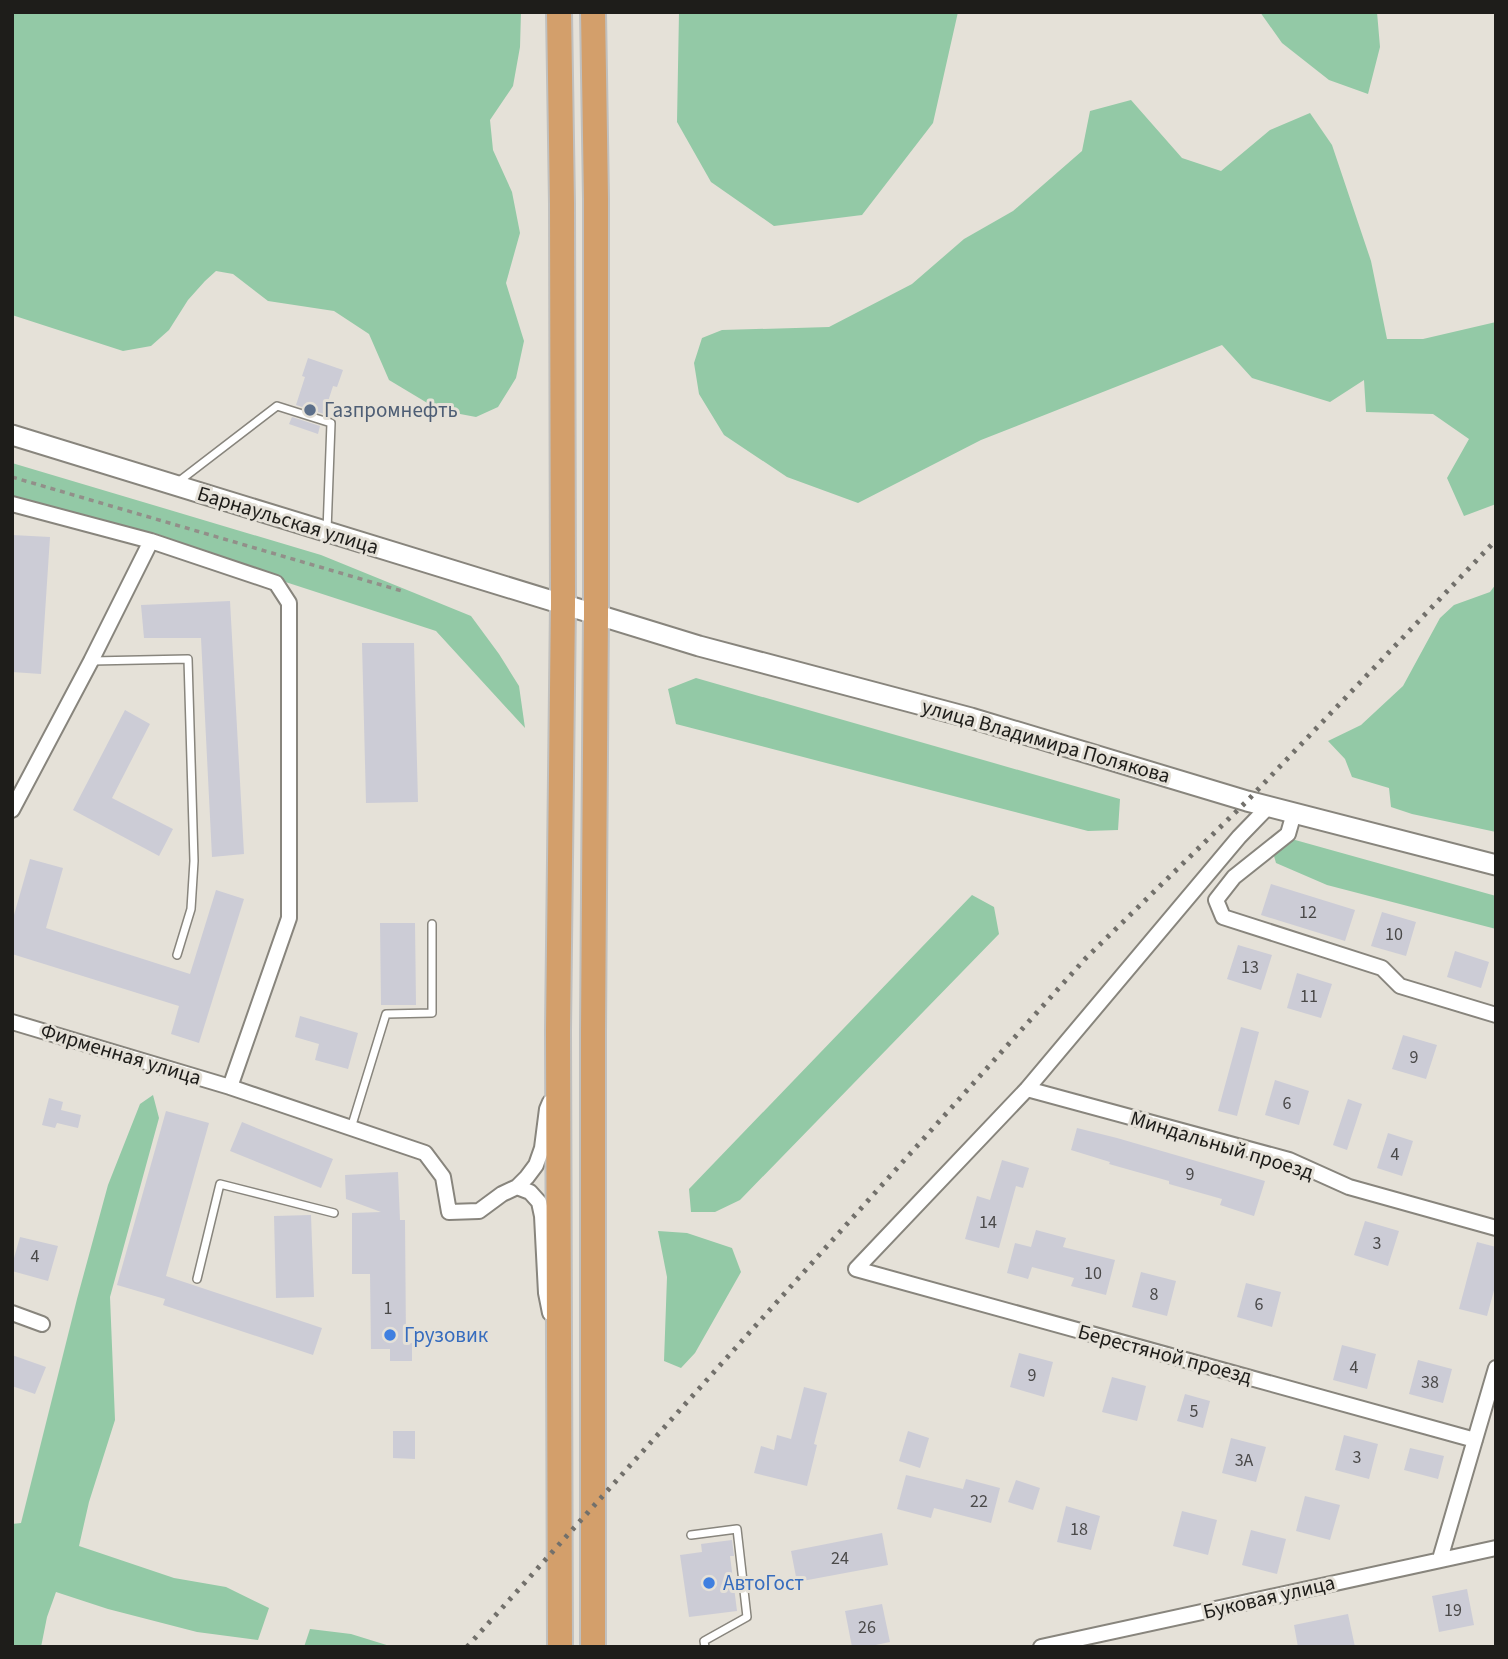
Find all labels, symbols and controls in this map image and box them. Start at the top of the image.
place label: Газпромнефть [324,395,458,425]
marker: Газпромнефть [302,402,318,418]
street label: Барнаульская улица [194,478,382,562]
street label: улица Владимира Полякова [918,691,1174,791]
house number: 12 [1299,900,1317,925]
house number: 10 [1385,922,1403,947]
house number: 13 [1241,955,1259,980]
house number: 11 [1300,984,1318,1009]
street label: Фирменная улица [37,1015,205,1093]
house number: 9 [1410,1045,1419,1070]
house number: 6 [1283,1091,1292,1116]
street label: Миндальный проезд [1127,1103,1317,1187]
house number: 4 [1391,1142,1400,1167]
house number: 9 [1186,1162,1195,1187]
house number: 14 [979,1210,997,1235]
house number: 3 [1373,1231,1382,1256]
house number: 4 [31,1244,40,1269]
house number: 10 [1084,1261,1102,1286]
house number: 8 [1150,1282,1159,1307]
house number: 6 [1255,1292,1264,1317]
house number: 1 [384,1296,392,1321]
street label: Берестяной проезд [1075,1316,1255,1392]
place label: Грузовик [404,1320,489,1350]
marker: Грузовик [382,1327,398,1343]
house number: 4 [1350,1355,1359,1380]
house number: 9 [1028,1363,1037,1388]
house number: 38 [1421,1370,1439,1395]
house number: 5 [1190,1399,1199,1424]
house number: 3 [1353,1445,1362,1470]
house number: 3А [1235,1448,1254,1473]
house number: 22 [970,1489,988,1514]
house number: 18 [1070,1517,1088,1542]
house number: 24 [831,1546,849,1571]
street label: Буковая улица [1200,1567,1338,1627]
place label: АвтоГост [723,1568,804,1598]
marker: АвтоГост [701,1575,717,1591]
house number: 19 [1444,1598,1462,1623]
house number: 26 [858,1615,876,1640]

